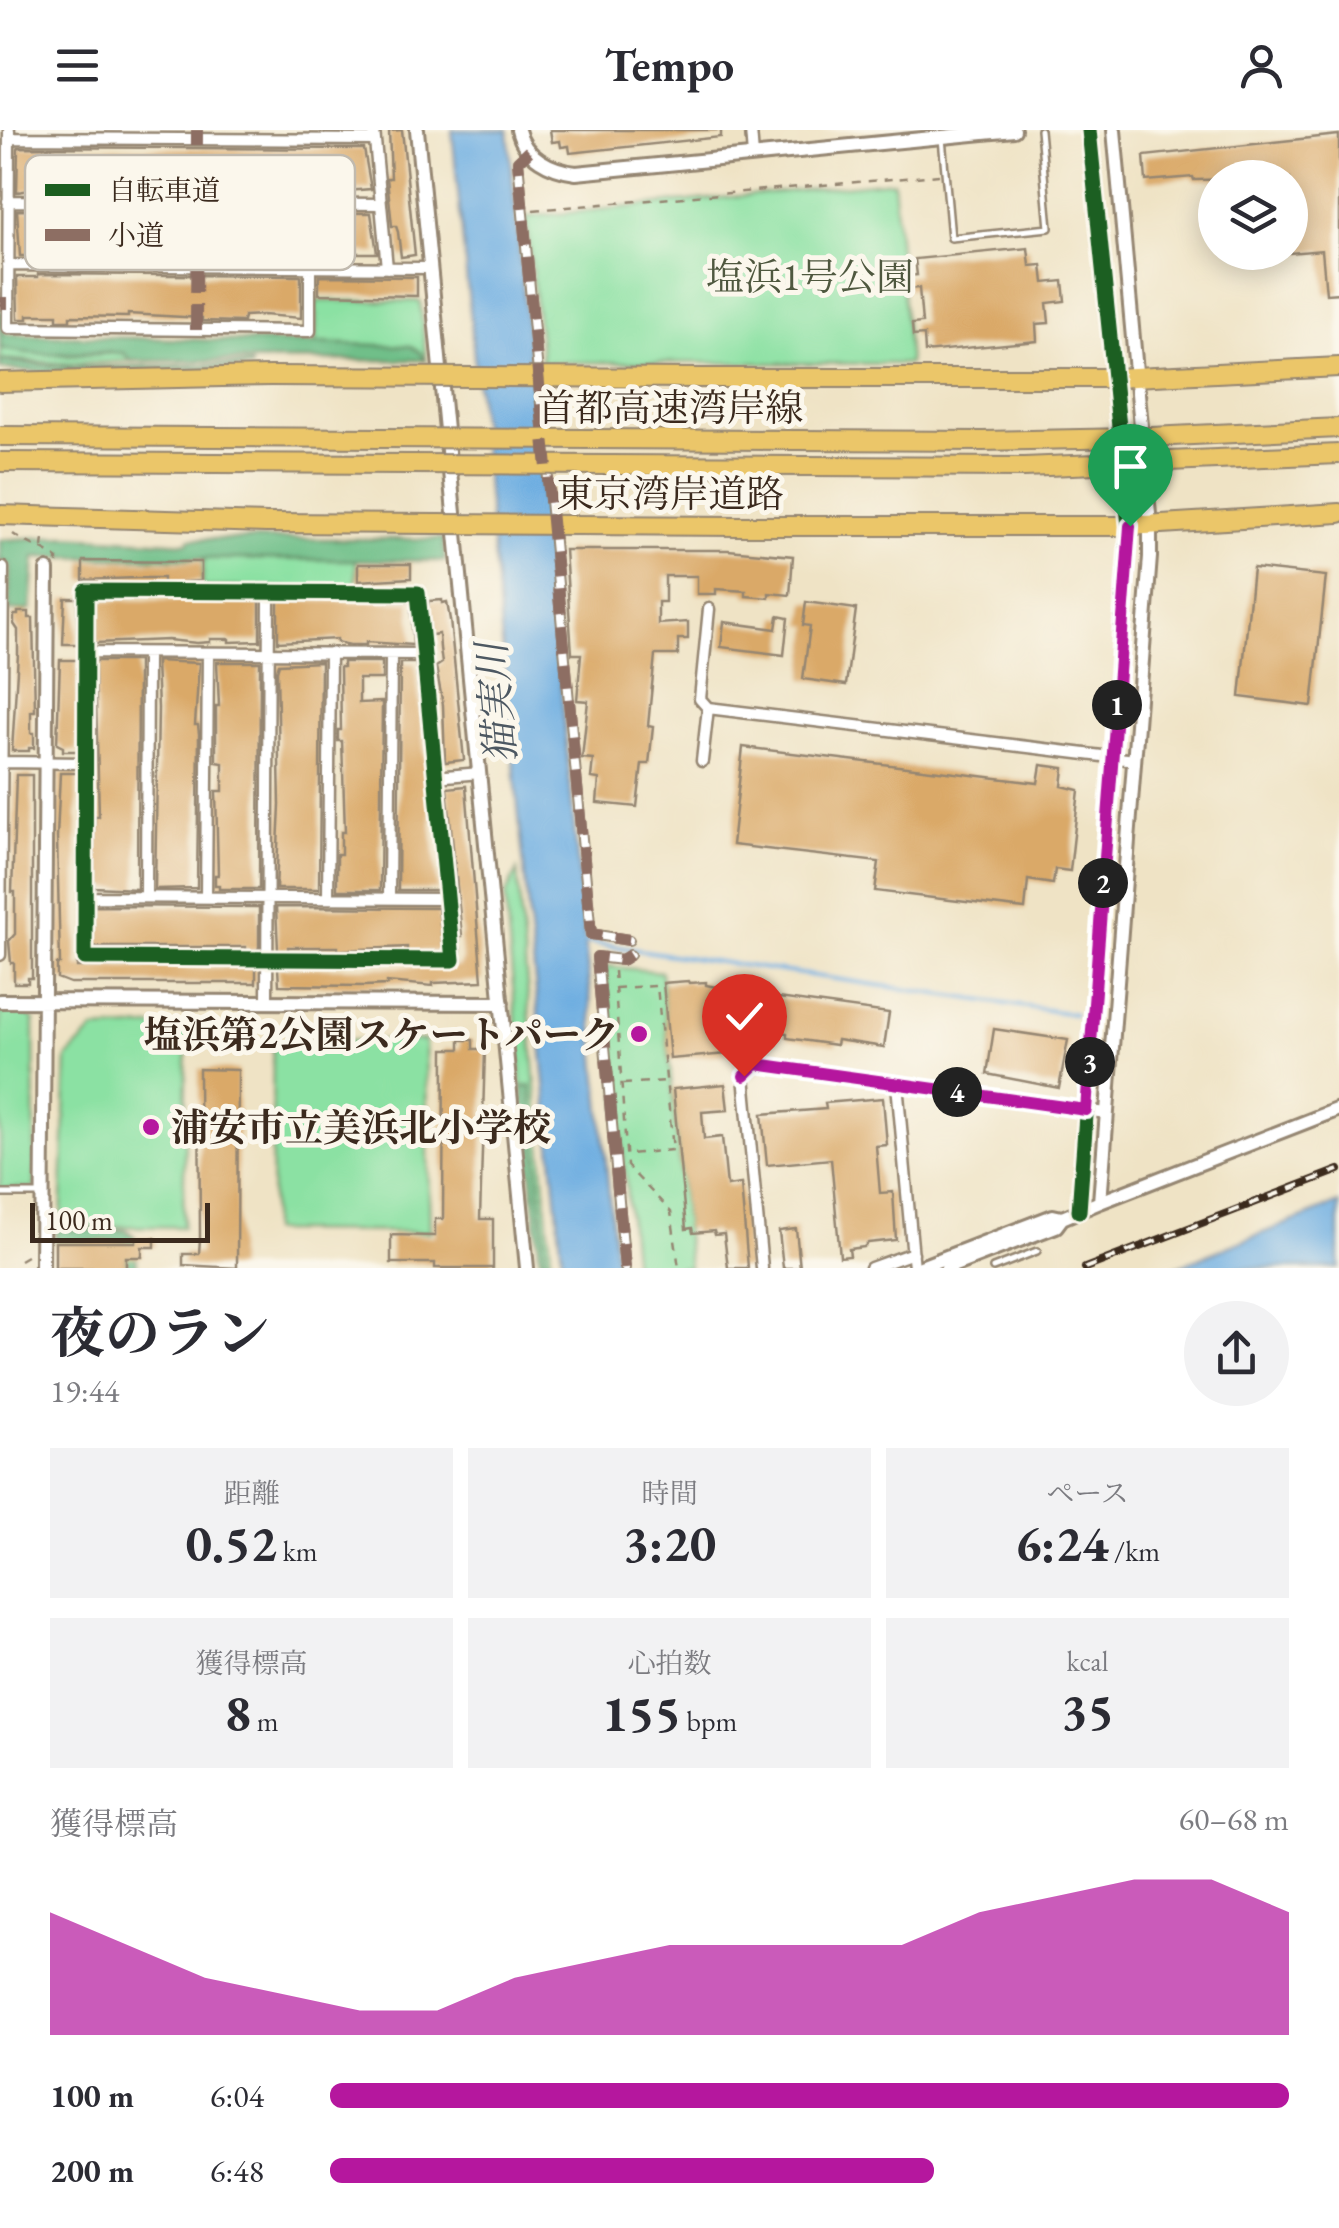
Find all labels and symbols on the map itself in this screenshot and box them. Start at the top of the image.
legend [25,155,355,270]
text: 自転車道 [108,172,220,208]
text: 小道 [108,217,164,253]
park label: 塩浜1号公園 [706,252,914,301]
street label: 首都高速湾岸線 [537,383,803,432]
pin [1088,424,1173,527]
street label: 東京湾岸道路 [556,469,784,518]
water label: 猫実川 [465,637,527,765]
pin: 1 [1092,680,1142,730]
pin: 2 [1078,858,1128,908]
pin [702,974,787,1077]
place label: 塩浜第2公園スケートパーク [144,1010,619,1059]
marker: 塩浜第2公園スケートパーク [628,1023,650,1045]
pin: 3 [1065,1037,1115,1087]
pin: 4 [932,1067,982,1117]
place label: 浦安市立美浜北小学校 [171,1103,551,1152]
marker: 浦安市立美浜北小学校 [140,1116,162,1138]
scale bar [30,1198,210,1242]

